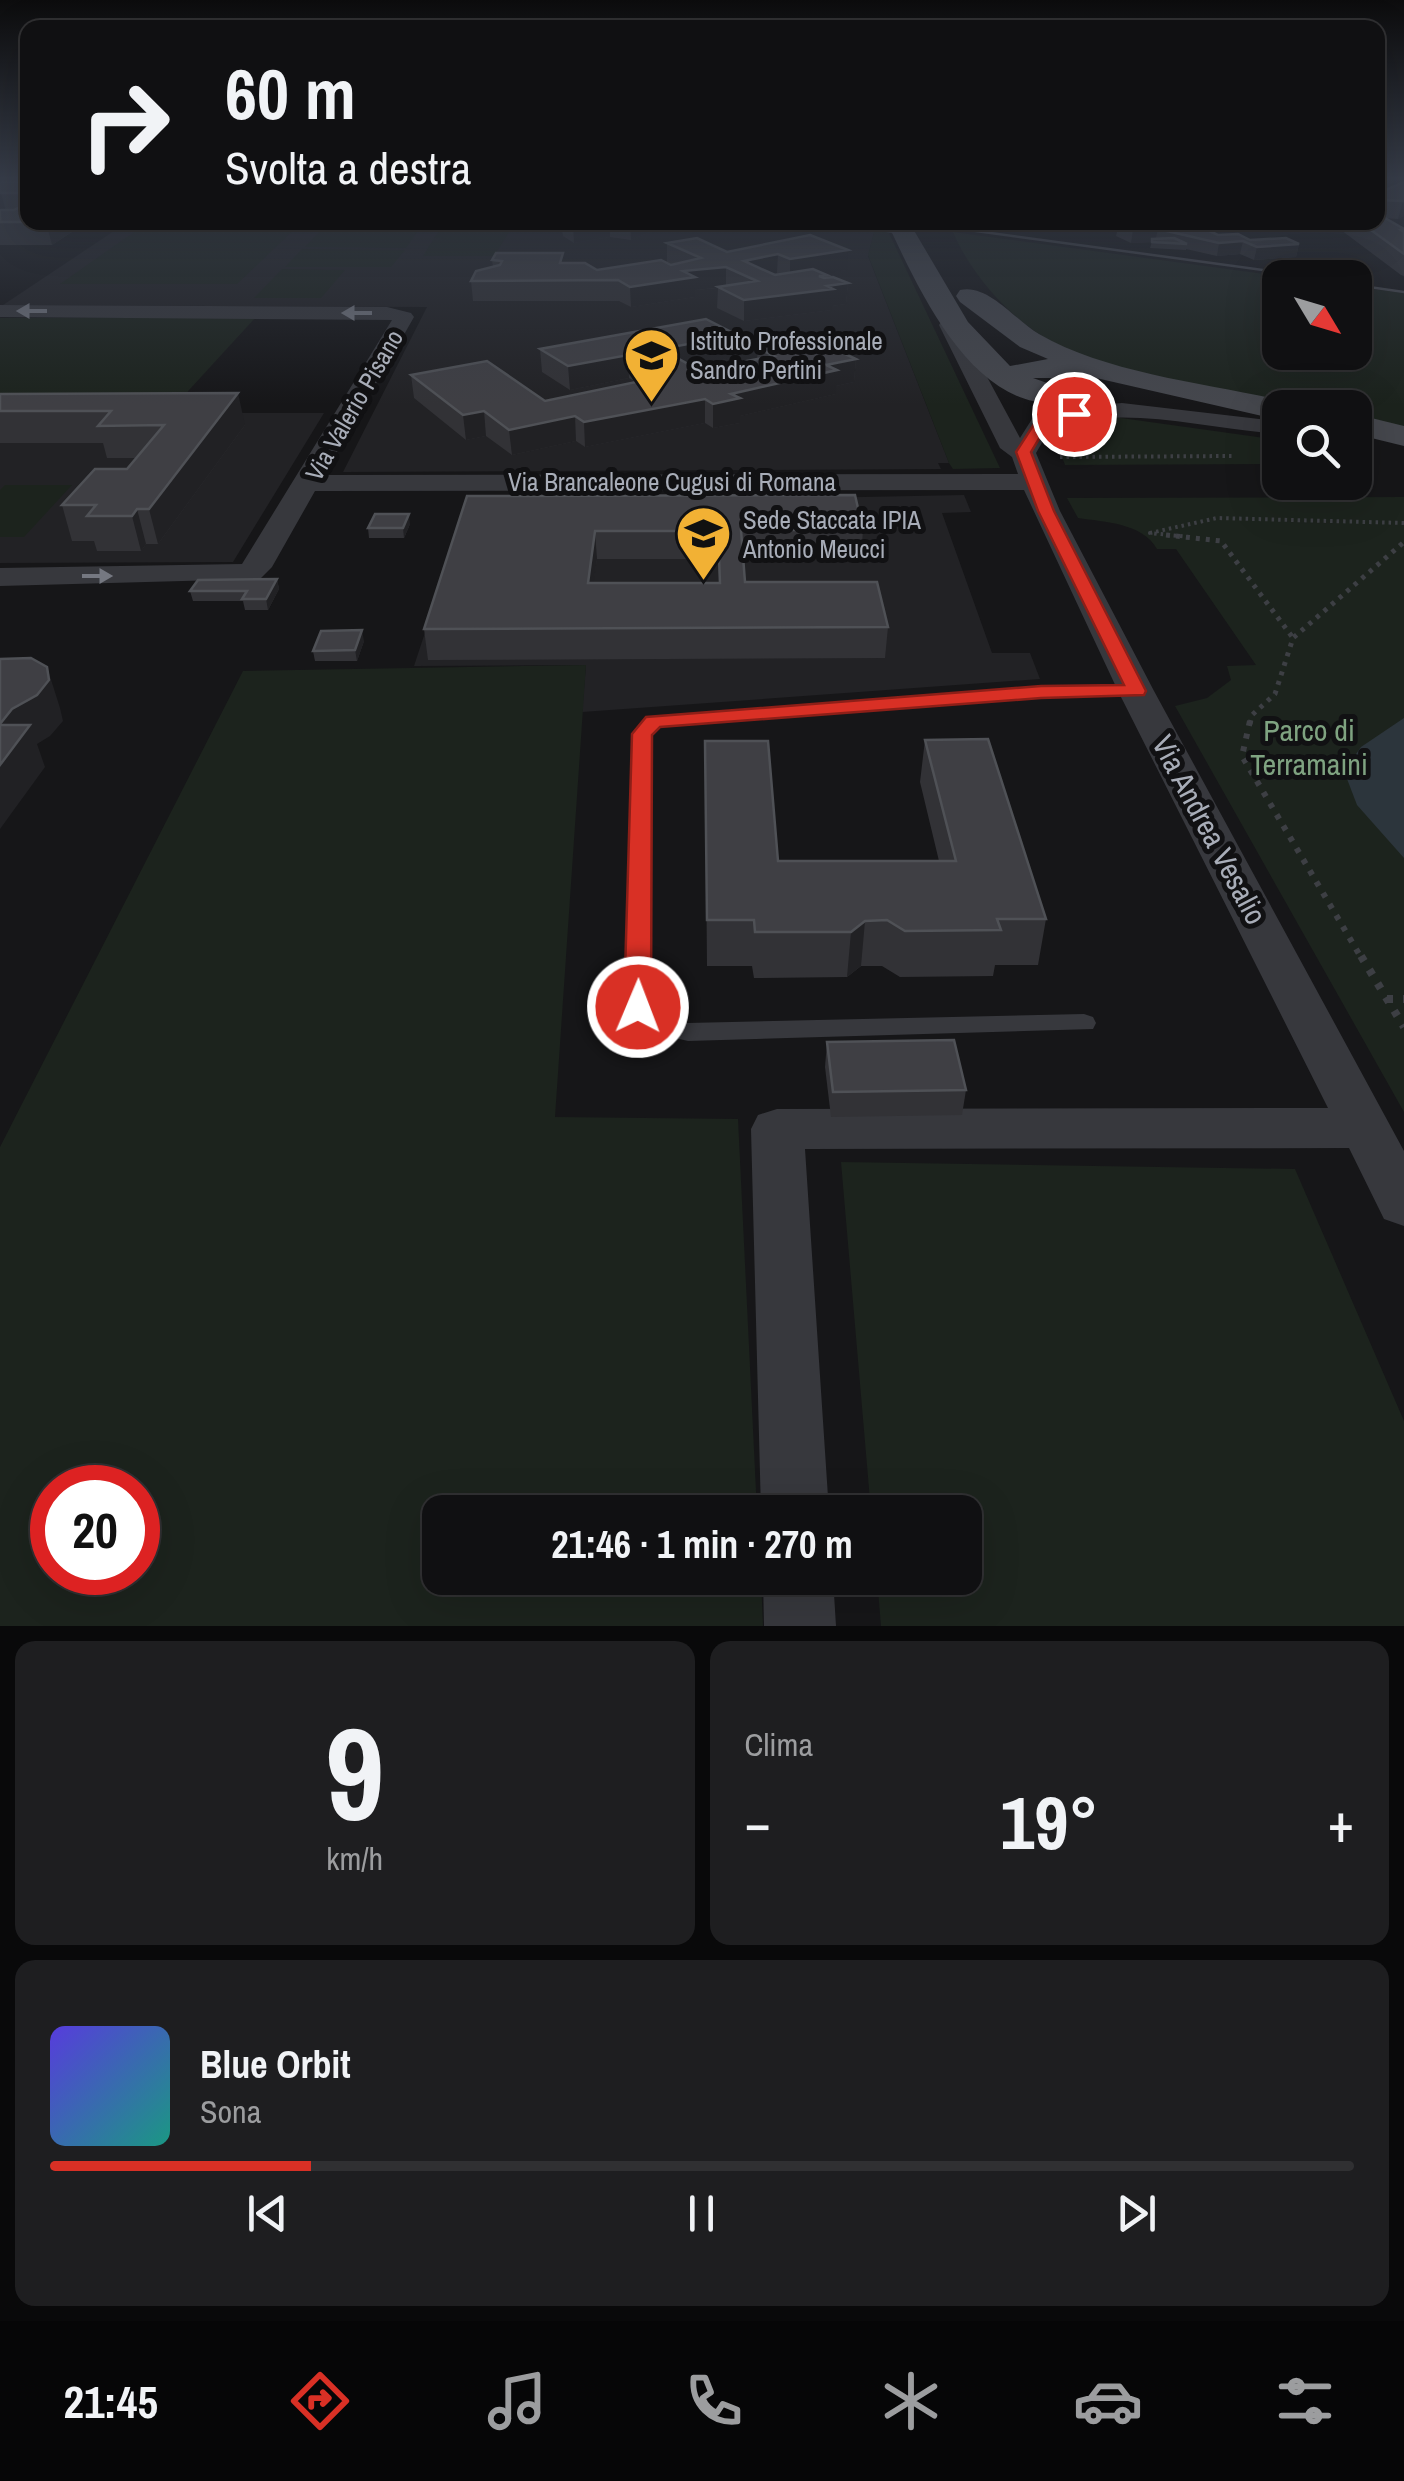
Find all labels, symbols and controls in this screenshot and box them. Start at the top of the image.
text: 60 m [225,47,356,141]
icon: right [60,60,190,190]
text: Svolta a destra [225,137,471,198]
north arrow [1262,260,1372,370]
map controls [1262,260,1372,500]
one-way arrow [16,303,48,319]
one-way arrow [341,304,373,320]
street label: Via Valerio Pisano [297,323,411,487]
place label: Istituto Professionale Sandro Pertini [690,324,883,387]
school or university icon: Istituto Professionale Sandro Pertini [621,325,681,404]
pin [1032,372,1117,457]
icon: arrive [1047,387,1102,442]
button: search [1262,390,1372,500]
street label: Via Brancaleone Cugusi di Romana [508,465,837,499]
place label: Sede Staccata IPIA Antonio Meucci [742,503,921,566]
school or university icon: Sede Staccata IPIA Antonio Meucci [674,504,734,583]
one-way arrow [82,568,114,584]
park label: Parco di Terramaini [1250,710,1368,784]
street label: Via Andrea Vesalio [1143,728,1277,931]
position arrow [586,955,690,1059]
speed limit sign: 20 [30,1465,160,1595]
text: 21:46 · 1 min · 270 m [551,1519,853,1570]
text: 9 [325,1684,384,1860]
text: Clima [745,1723,813,1766]
text: 19° [1000,1771,1098,1872]
text: − [745,1785,771,1859]
text: + [1328,1785,1354,1859]
text: km/h [326,1837,383,1880]
text: Blue Orbit [200,2039,351,2090]
text: Sona [200,2090,261,2133]
icon: previous [240,2186,295,2241]
icon: pause [674,2186,729,2241]
icon: next [1109,2186,1164,2241]
icon: directions [285,2366,355,2436]
icon: music [482,2366,552,2436]
icon: phone [679,2366,749,2436]
icon: climate [876,2366,946,2436]
icon: car [1073,2366,1143,2436]
icon: filters [1270,2366,1340,2436]
text: 21:45 [64,2371,158,2432]

